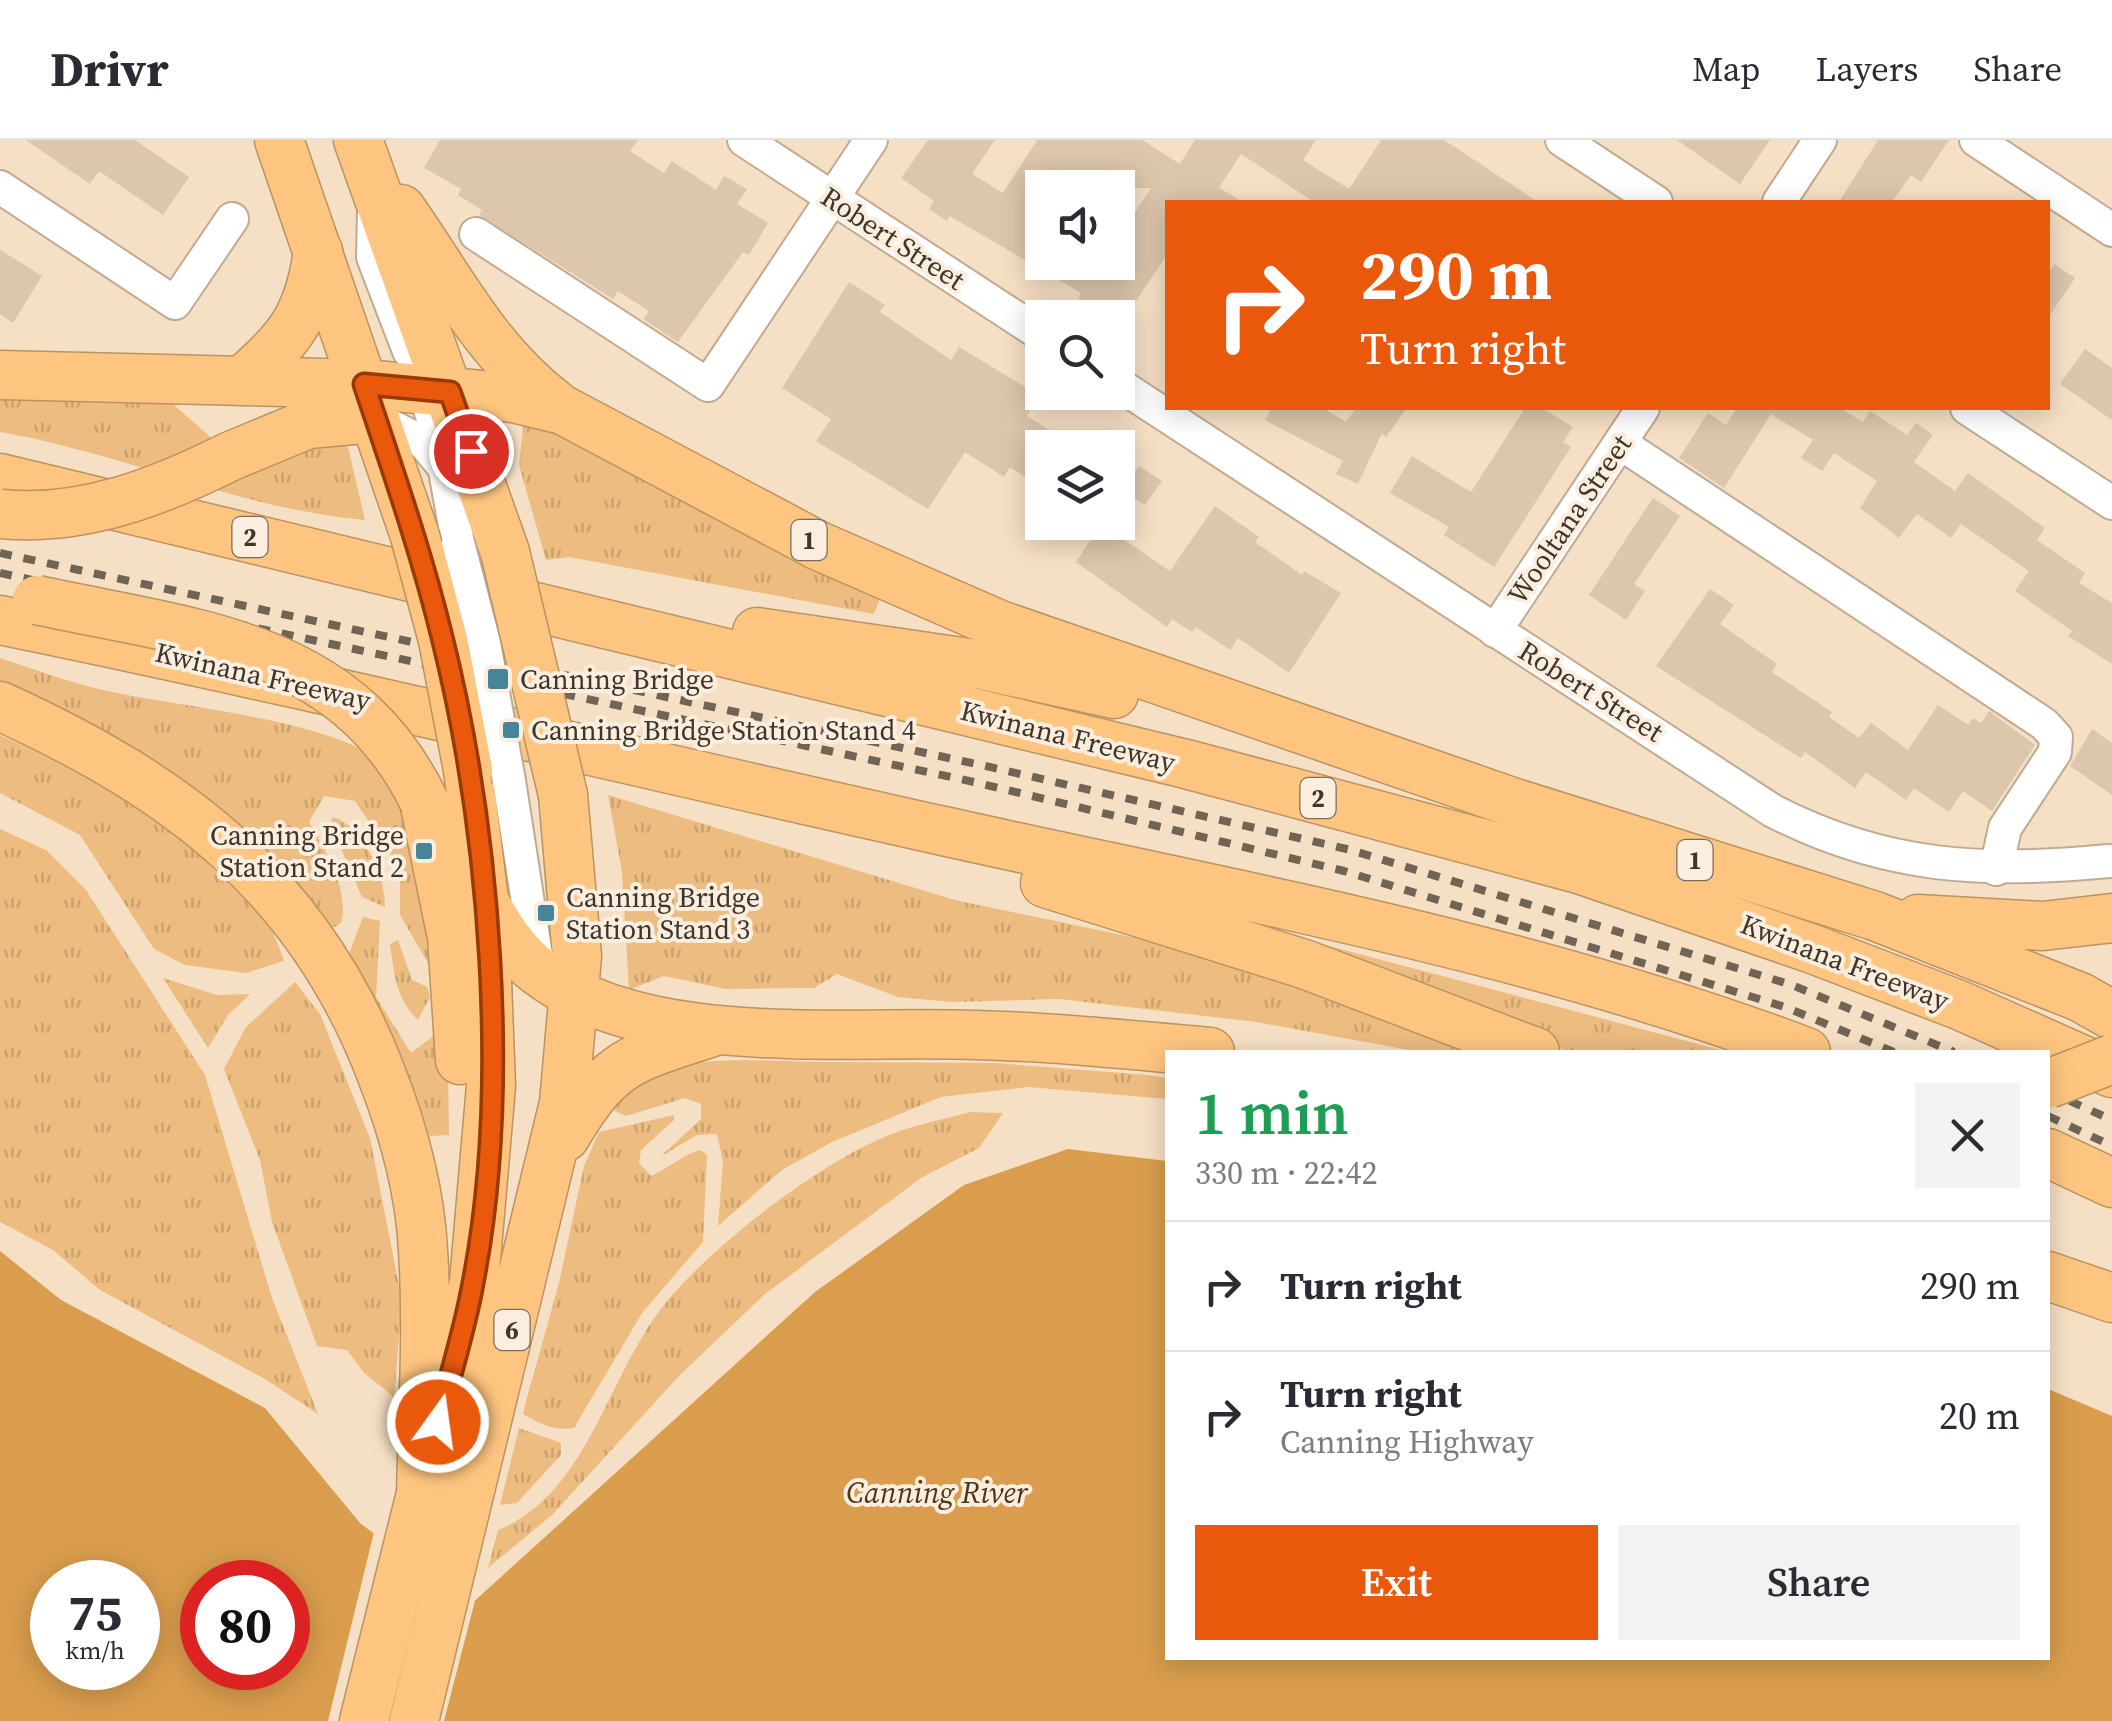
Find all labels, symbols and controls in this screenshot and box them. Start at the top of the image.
text: Drivr [50,36,169,102]
text: Map [1692,45,1760,93]
text: Layers [1815,45,1918,93]
text: Share [1973,45,2062,93]
map controls [1025,170,1135,540]
button: sound [1025,170,1135,280]
street label: Robert Street [814,177,973,299]
text: 290 m [1360,226,1552,322]
icon: right [1195,240,1325,370]
button: search [1025,300,1135,410]
text: Turn right [1360,317,1566,379]
pin [429,409,514,494]
icon: arrive [444,424,499,479]
street label: Wooltana Street [1498,426,1640,611]
button: layers [1025,430,1135,540]
road number: 2 [232,517,268,557]
road number: 1 [792,520,826,560]
street label: Robert Street [1511,631,1671,751]
street label: Kwinana Freeway [151,633,375,719]
place label: Canning Bridge [520,660,714,698]
marker: Canning Bridge [485,666,511,692]
street label: Kwinana Freeway [957,691,1180,781]
place label: Canning Bridge Station Stand 4 [531,711,916,749]
marker: Canning Bridge Station Stand 4 [500,719,522,741]
road number: 2 [1300,778,1336,818]
place label: Canning Bridge Station Stand 2 [210,816,404,886]
marker: Canning Bridge Station Stand 2 [413,840,435,862]
road number: 1 [1678,840,1712,880]
place label: Canning Bridge Station Stand 3 [566,878,760,948]
marker: Canning Bridge Station Stand 3 [535,902,557,924]
street label: Kwinana Freeway [1735,905,1955,1019]
text: 1 min [1195,1072,1349,1154]
button: close [1915,1083,2020,1188]
text: 330 m · 22:42 [1195,1151,1377,1195]
icon: right [1195,1259,1250,1314]
text: Turn right [1280,1260,1462,1312]
text: 290 m [1920,1260,2020,1312]
road number: 6 [494,1310,530,1350]
text: Turn right [1280,1368,1462,1420]
position arrow [386,1370,490,1474]
icon: right [1195,1389,1250,1444]
text: 20 m [1939,1390,2020,1442]
text: Canning Highway [1280,1420,1534,1464]
water label: Canning River [846,1472,1029,1513]
button: Exit [1195,1525,1598,1640]
button: Share [1618,1525,2020,1640]
speed limit sign: 80 [180,1560,310,1690]
text: 75 [68,1578,122,1647]
text: km/h [65,1633,125,1667]

